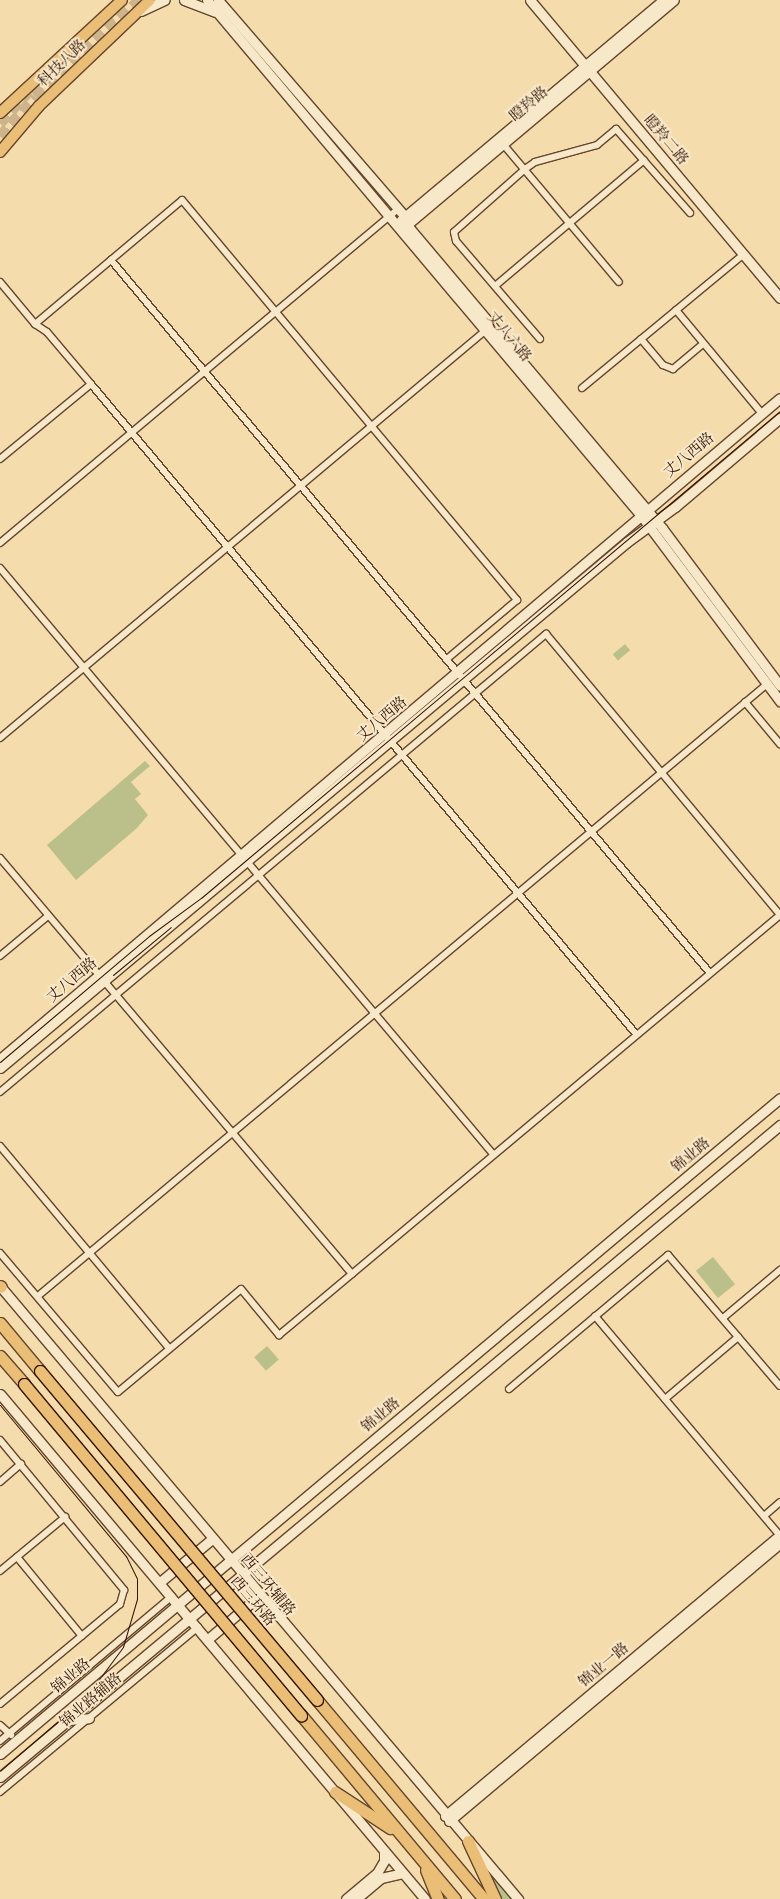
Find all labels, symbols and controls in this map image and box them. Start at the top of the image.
street label: 科技八路 [34,36,90,90]
street label: 瞪羚路 [506,83,552,125]
street label: 瞪羚二路 [640,111,692,169]
street label: 丈八六路 [483,308,535,366]
street label: 丈八西路 [660,429,718,481]
street label: 丈八西路 [353,693,411,745]
street label: 丈八西路 [43,954,101,1006]
street label: 锦业路 [668,1134,714,1176]
street label: 锦业路 [358,1394,404,1436]
street label: 西三环辅路 [237,1550,299,1620]
street label: 西三环路 [227,1572,279,1630]
street label: 锦业一路 [575,1639,633,1691]
street label: 锦业路 [48,1655,94,1697]
street label: 锦业路辅路 [56,1669,126,1731]

